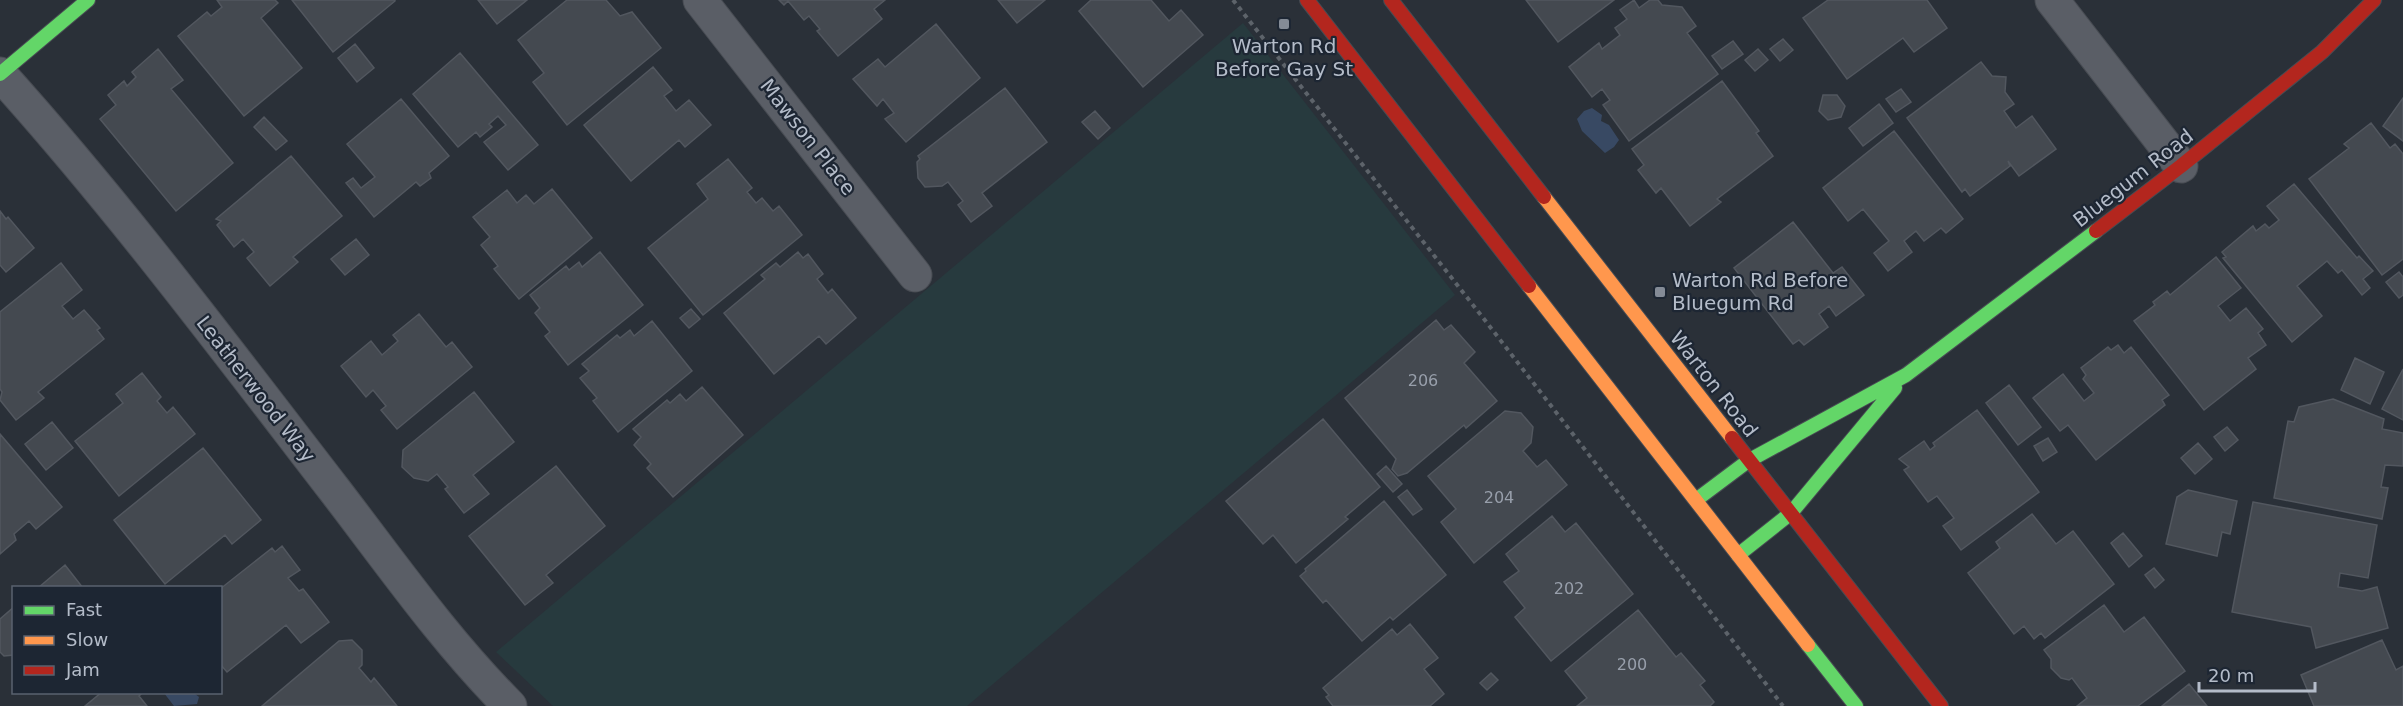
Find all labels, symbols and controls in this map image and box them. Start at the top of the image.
marker: Warton Rd Before Gay St [1277,17,1291,31]
place label: Warton Rd Before Gay St [1215,34,1353,81]
street label: Mawson Place [755,74,861,200]
street label: Bluegum Road [2068,124,2198,232]
place label: Warton Rd Before Bluegum Rd [1672,268,1848,315]
marker: Warton Rd Before Bluegum Rd [1653,285,1667,299]
street label: Leatherwood Way [191,311,321,467]
street label: Warton Road [1665,326,1763,442]
house number: 206 [1408,371,1438,390]
house number: 204 [1484,488,1514,507]
house number: 202 [1554,579,1584,598]
legend [12,586,222,694]
text: Fast [66,599,102,620]
text: Slow [66,629,108,650]
house number: 200 [1617,655,1647,674]
scale bar [2199,655,2314,693]
text: Jam [65,659,100,680]
text: 20 m [2208,665,2254,686]

